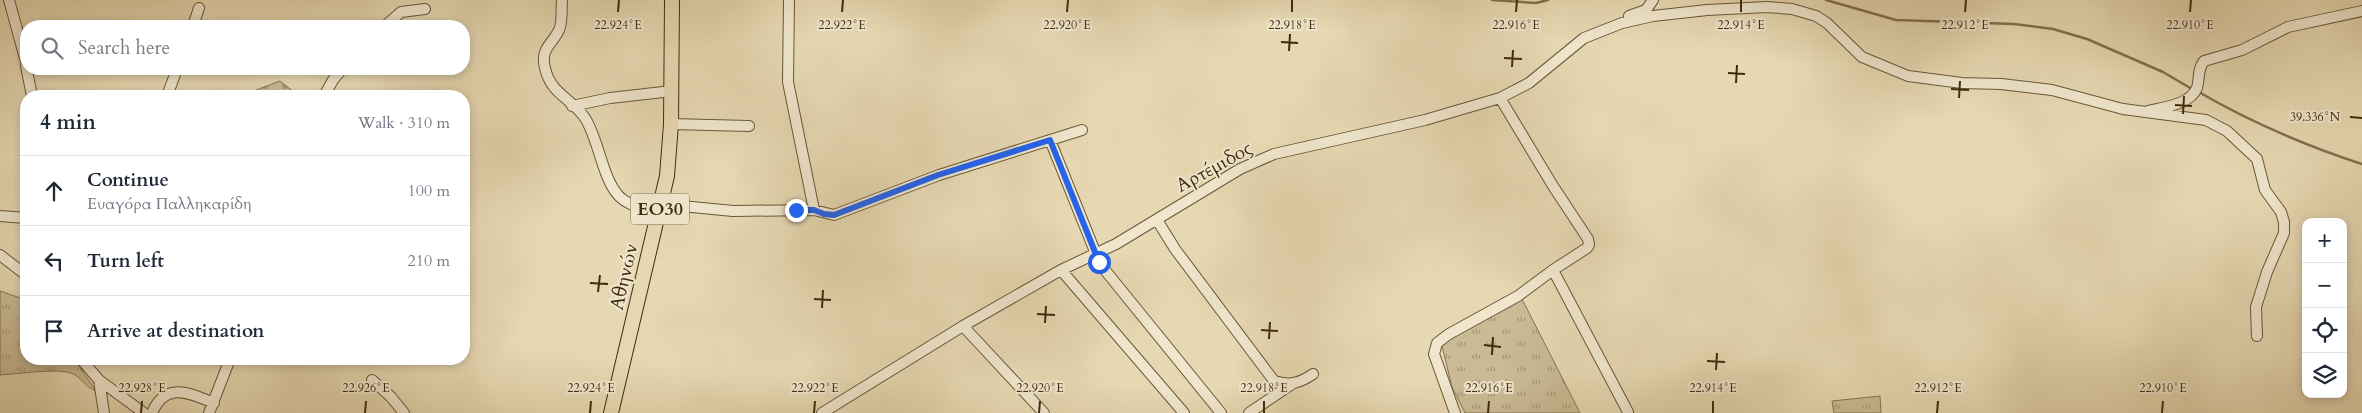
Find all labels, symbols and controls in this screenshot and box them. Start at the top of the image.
text: 22.924°E [594,17,642,33]
text: 22.922°E [818,17,866,33]
text: 22.920°E [1043,17,1091,33]
text: 22.918°E [1268,17,1316,33]
text: 22.916°E [1492,17,1540,33]
text: 22.914°E [1717,17,1765,33]
text: 22.912°E [1941,17,1989,33]
text: 22.910°E [2166,17,2214,33]
search box [20,20,470,75]
icon: search [38,34,66,62]
text: Search here [78,35,170,61]
text: 4 min [40,108,96,137]
text: 39.336°N [2290,109,2341,125]
text: Walk · 310 m [358,112,450,134]
street label: Αρτέμιδος [1171,135,1257,199]
text: Continue [87,167,169,193]
icon: ahead [40,177,68,205]
text: 100 m [408,180,450,202]
text: Ευαγόρα Παλληκαρίδη [87,193,251,215]
road number: ΕΟ30 [631,193,689,224]
route end [785,199,808,222]
map controls [2302,218,2347,398]
button: + [2302,218,2347,263]
street label: Αθηνών [604,241,644,313]
icon: left [40,247,68,275]
text: Turn left [87,248,164,274]
text: 210 m [408,250,450,272]
route start [1088,251,1111,274]
button: − [2302,263,2347,308]
button: locate [2302,308,2347,353]
icon: arrive [40,317,68,345]
text: Arrive at destination [87,318,264,344]
button: layers [2302,353,2347,398]
text: 22.928°E [118,380,166,396]
text: 22.926°E [342,380,390,396]
text: 22.924°E [567,380,615,396]
text: 22.922°E [791,380,839,396]
text: 22.920°E [1016,380,1064,396]
text: 22.918°E [1240,380,1288,396]
text: 22.916°E [1465,380,1513,396]
text: 22.914°E [1689,380,1737,396]
text: 22.912°E [1914,380,1962,396]
text: 22.910°E [2139,380,2187,396]

